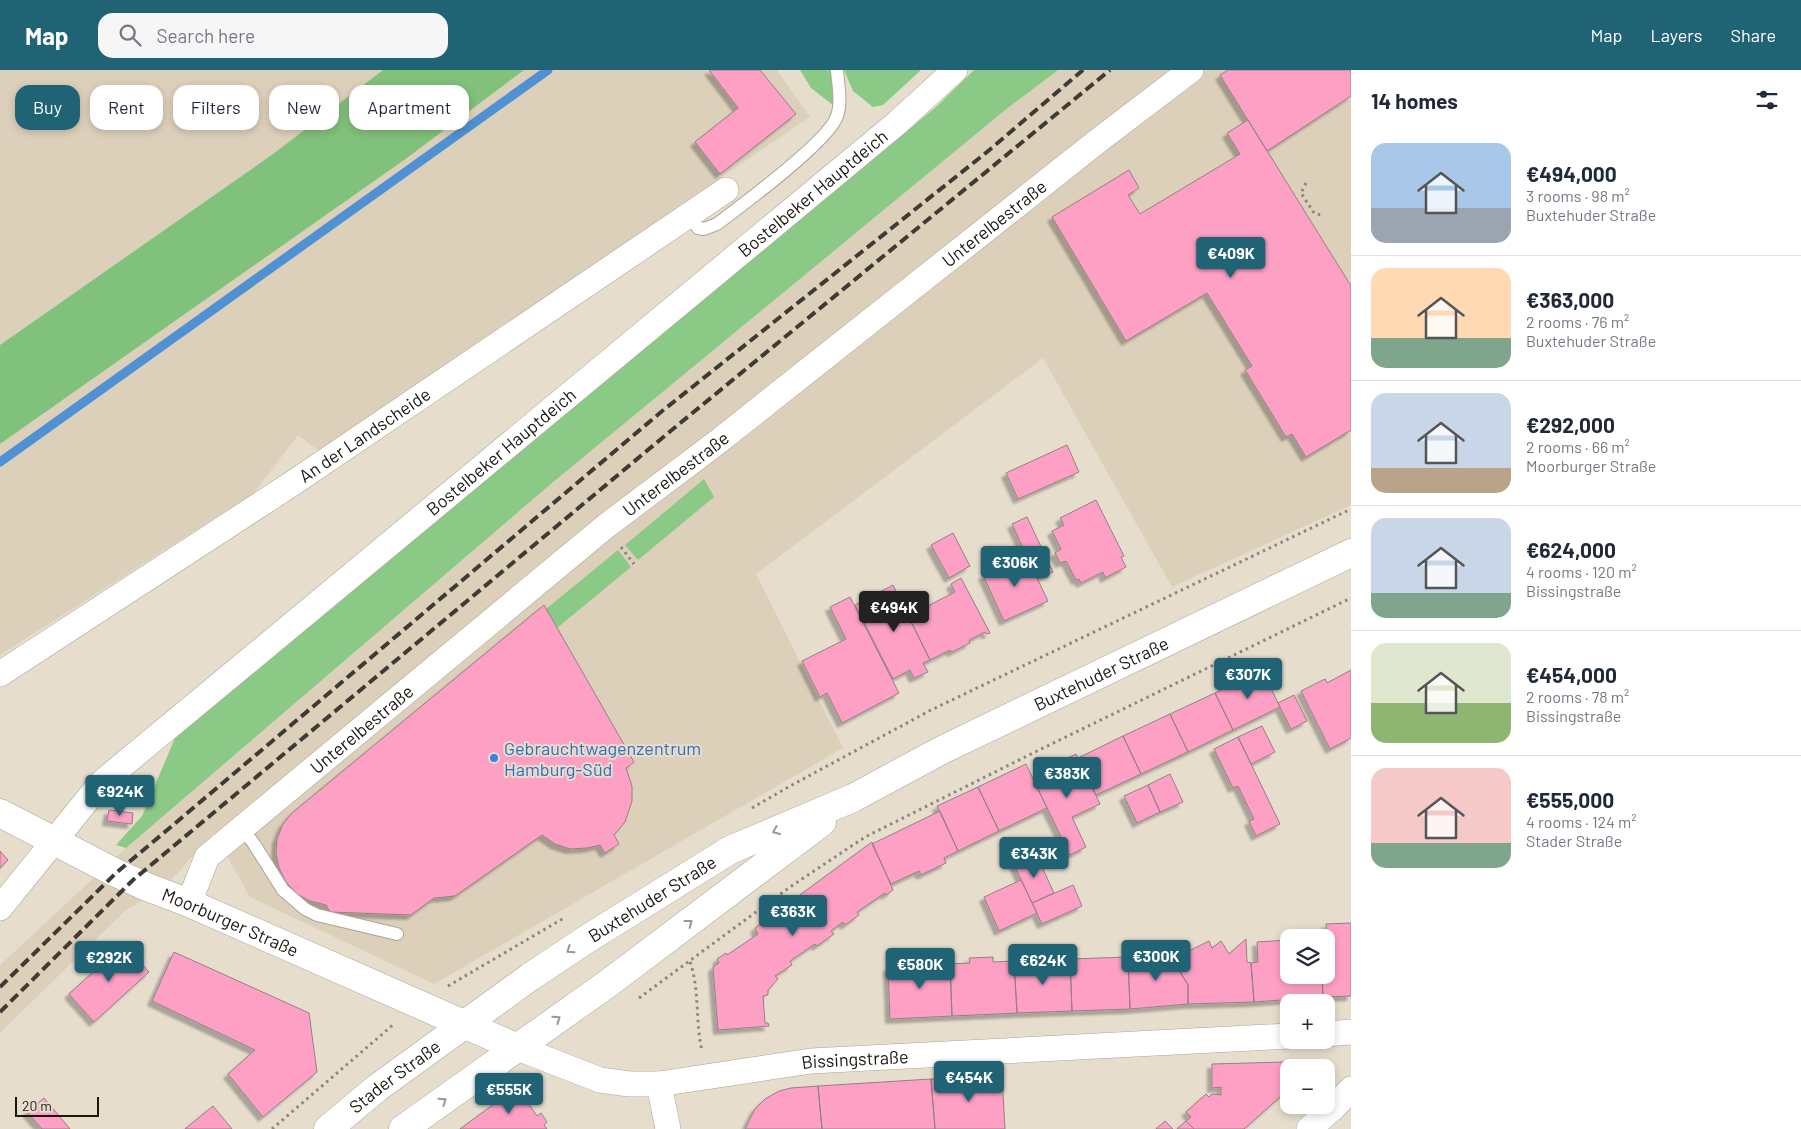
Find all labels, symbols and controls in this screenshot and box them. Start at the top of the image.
search box [98,13,448,58]
text: Map [25,21,68,50]
icon: search [116,21,144,49]
text: Search here [156,24,255,47]
text: Map [1590,24,1622,46]
text: Layers [1650,24,1703,46]
text: Share [1731,24,1776,46]
chip: Buy [15,85,80,130]
chip: Rent [90,85,163,130]
chip: Filters [173,85,259,130]
chip: New [269,85,339,130]
chip: Apartment [349,85,469,130]
icon: filters [1753,86,1781,114]
text: 14 homes [1371,88,1458,113]
street label: Bostelbeker Hauptdeich [733,125,892,261]
text: €494,000 [1526,161,1617,186]
icon: home [1411,163,1471,223]
street label: Unterelbestraße [937,175,1051,271]
text: 3 rooms · 98 m² [1526,186,1630,205]
text: Buxtehuder Straße [1526,205,1656,224]
pin: €409K [1196,236,1266,279]
text: €409K [1207,243,1255,262]
text: €363,000 [1526,287,1614,312]
icon: home [1411,288,1471,348]
text: 2 rooms · 76 m² [1526,312,1629,331]
text: Buxtehuder Straße [1526,331,1656,350]
street label: An der Landscheide [295,382,434,487]
street label: Bostelbeker Hauptdeich [422,383,580,520]
text: €292,000 [1526,412,1615,437]
icon: home [1411,413,1471,473]
street label: Unterelbestraße [618,426,733,521]
text: 2 rooms · 66 m² [1526,437,1630,456]
text: Moorburger Straße [1526,456,1656,475]
text: €624,000 [1526,537,1616,562]
icon: home [1411,538,1471,598]
pin: €306K [980,546,1050,588]
text: €306K [992,552,1038,571]
text: 4 rooms · 120 m² [1526,562,1637,581]
text: Bissingstraße [1526,581,1621,600]
pin: €494K [859,590,929,633]
text: €494K [870,597,918,616]
street label: Buxtehuder Straße [1030,632,1172,715]
pin: €307K [1213,658,1283,700]
text: €454,000 [1526,662,1617,687]
icon: home [1411,663,1471,723]
text: €307K [1225,664,1271,683]
street label: Unterelbestraße [305,680,417,778]
text: 2 rooms · 78 m² [1526,687,1629,706]
text: Bissingstraße [1526,706,1621,725]
place label: Gebrauchtwagenzentrum Hamburg-Süd [504,737,701,780]
marker: Gebrauchtwagenzentrum Hamburg-Süd [488,752,500,764]
pin: €383K [1032,756,1102,799]
text: €383K [1044,763,1090,782]
pin: €924K [85,774,155,817]
text: €924K [96,781,144,800]
text: €555,000 [1526,787,1614,812]
icon: home [1411,788,1471,848]
text: 4 rooms · 124 m² [1526,812,1637,831]
one-way arrow [772,824,781,835]
text: Stader Straße [1526,831,1622,850]
pin: €343K [999,836,1069,879]
text: €343K [1010,843,1058,862]
street label: Buxtehuder Straße [584,850,720,947]
street label: Moorburger Straße [159,883,302,961]
pin: €363K [758,894,828,937]
text: €363K [770,901,816,920]
one-way arrow [683,920,692,929]
map controls [1280,929,1335,1114]
button: layers [1280,929,1335,984]
pin: €292K [74,940,144,983]
pin: €300K [1121,940,1191,982]
one-way arrow [566,944,576,953]
pin: €624K [1008,944,1078,986]
text: €300K [1132,946,1180,965]
text: €292K [86,947,132,966]
pin: €580K [885,948,955,990]
text: €624K [1019,950,1067,969]
text: €580K [897,954,943,973]
button: + [1280,994,1335,1049]
one-way arrow [552,1016,561,1025]
street label: Stader Straße [345,1035,444,1118]
street label: Bissingstraße [800,1045,909,1073]
button: − [1280,1059,1335,1114]
pin: €454K [934,1060,1004,1103]
text: €454K [945,1067,993,1086]
pin: €555K [474,1072,544,1115]
text: €555K [486,1079,532,1098]
scale bar [15,1094,99,1117]
text: 20 m [22,1097,52,1114]
one-way arrow [437,1098,446,1106]

